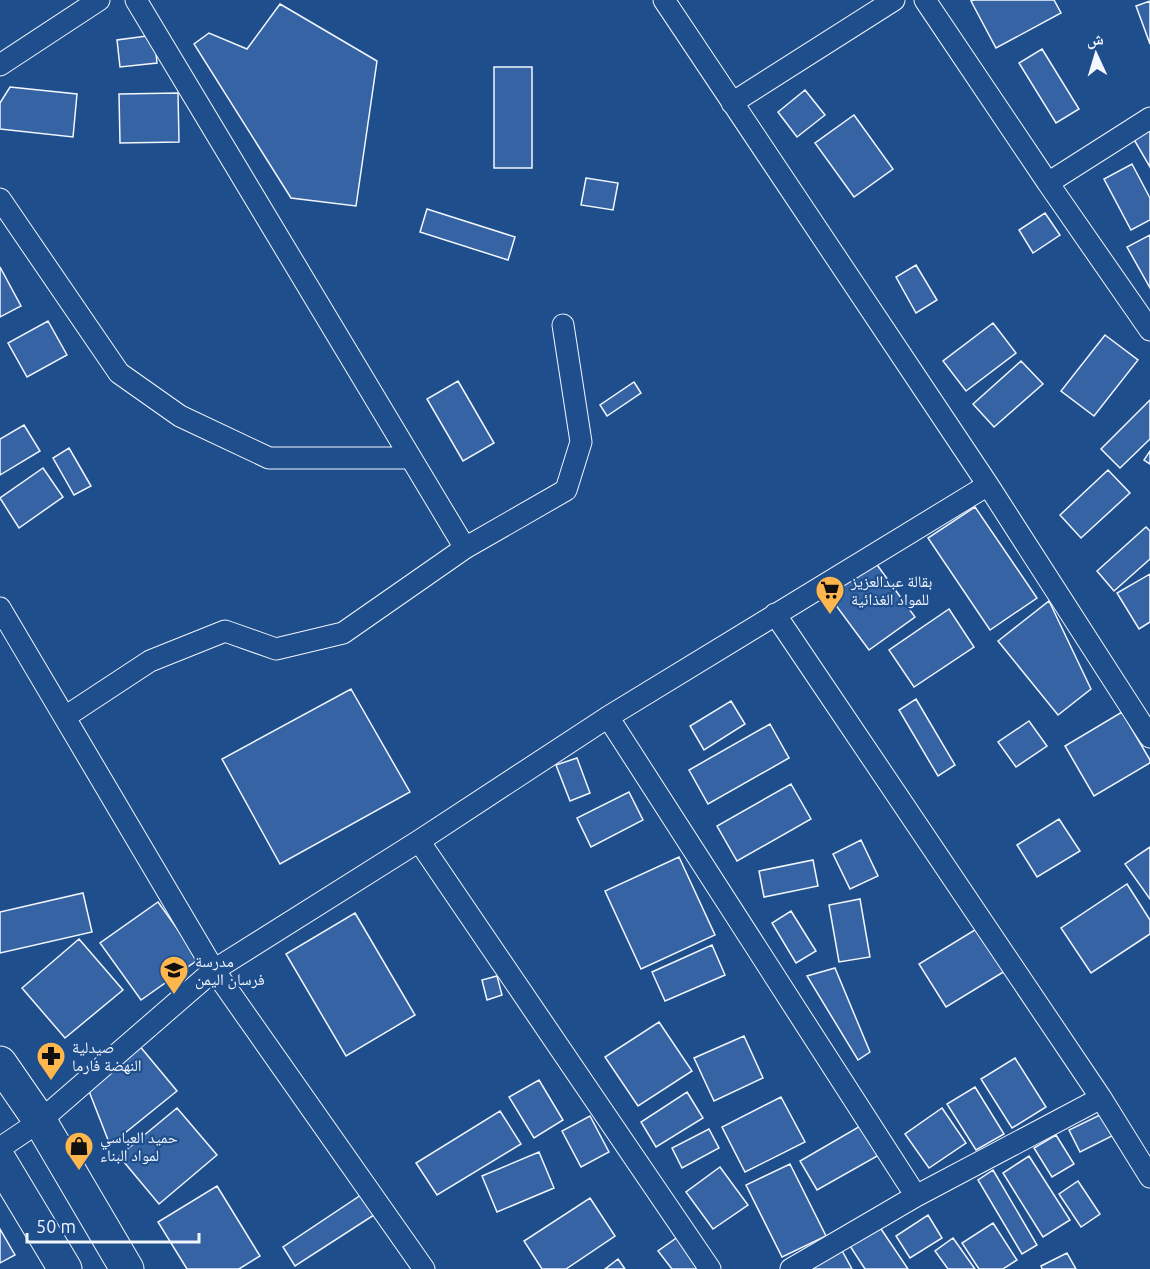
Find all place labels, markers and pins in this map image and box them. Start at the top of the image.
place label: بقالة عبدالعزيز للمواد الغذائية [850,572,933,609]
supermarket icon: بقالة عبدالعزيز للمواد الغذائية [814,574,846,616]
place label: مدرسة فرسان اليمن [195,952,265,990]
school or university icon: مدرسة فرسان اليمن [158,954,190,996]
place label: صيدلية النهضة فارما [72,1038,142,1075]
pharmacy icon: صيدلية النهضة فارما [35,1040,67,1082]
place label: حميد العباسي لمواد البناء [100,1128,178,1165]
shop icon: حميد العباسي لمواد البناء [63,1130,95,1172]

